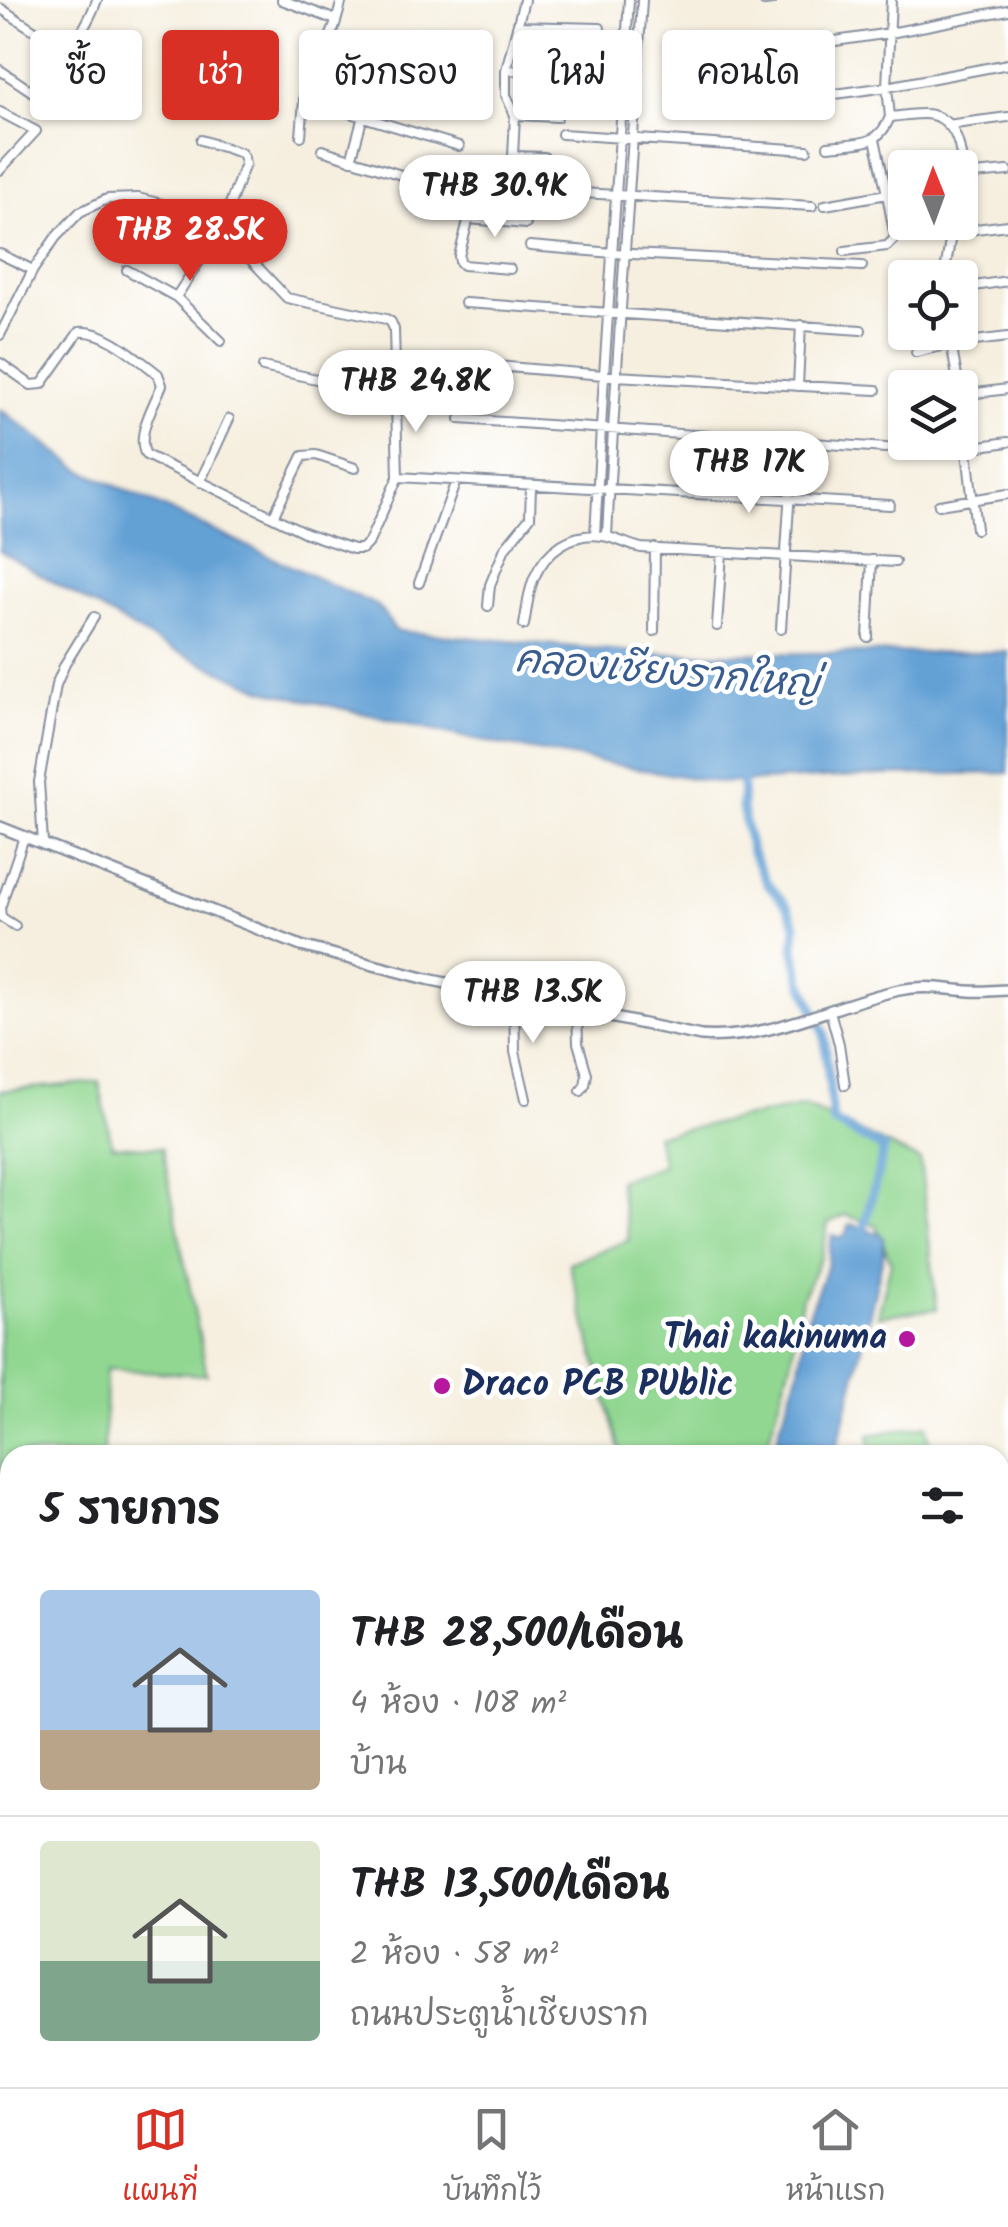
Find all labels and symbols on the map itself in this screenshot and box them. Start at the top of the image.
north arrow [888,150,978,240]
pin: THB 30.9K [381,155,609,240]
pin: THB 28.5K [76,199,304,284]
pin: THB 24.8K [302,350,530,435]
pin: THB 17K [657,431,841,516]
water label: คลองเชียงรากใหญ่ [513,631,829,718]
pin: THB 13.5K [419,961,647,1046]
place label: Thai kakinuma [663,1311,887,1367]
marker: Thai kakinuma [896,1328,918,1350]
place label: Draco PCB PUblic [462,1358,734,1414]
marker: Draco PCB PUblic [431,1375,453,1397]

